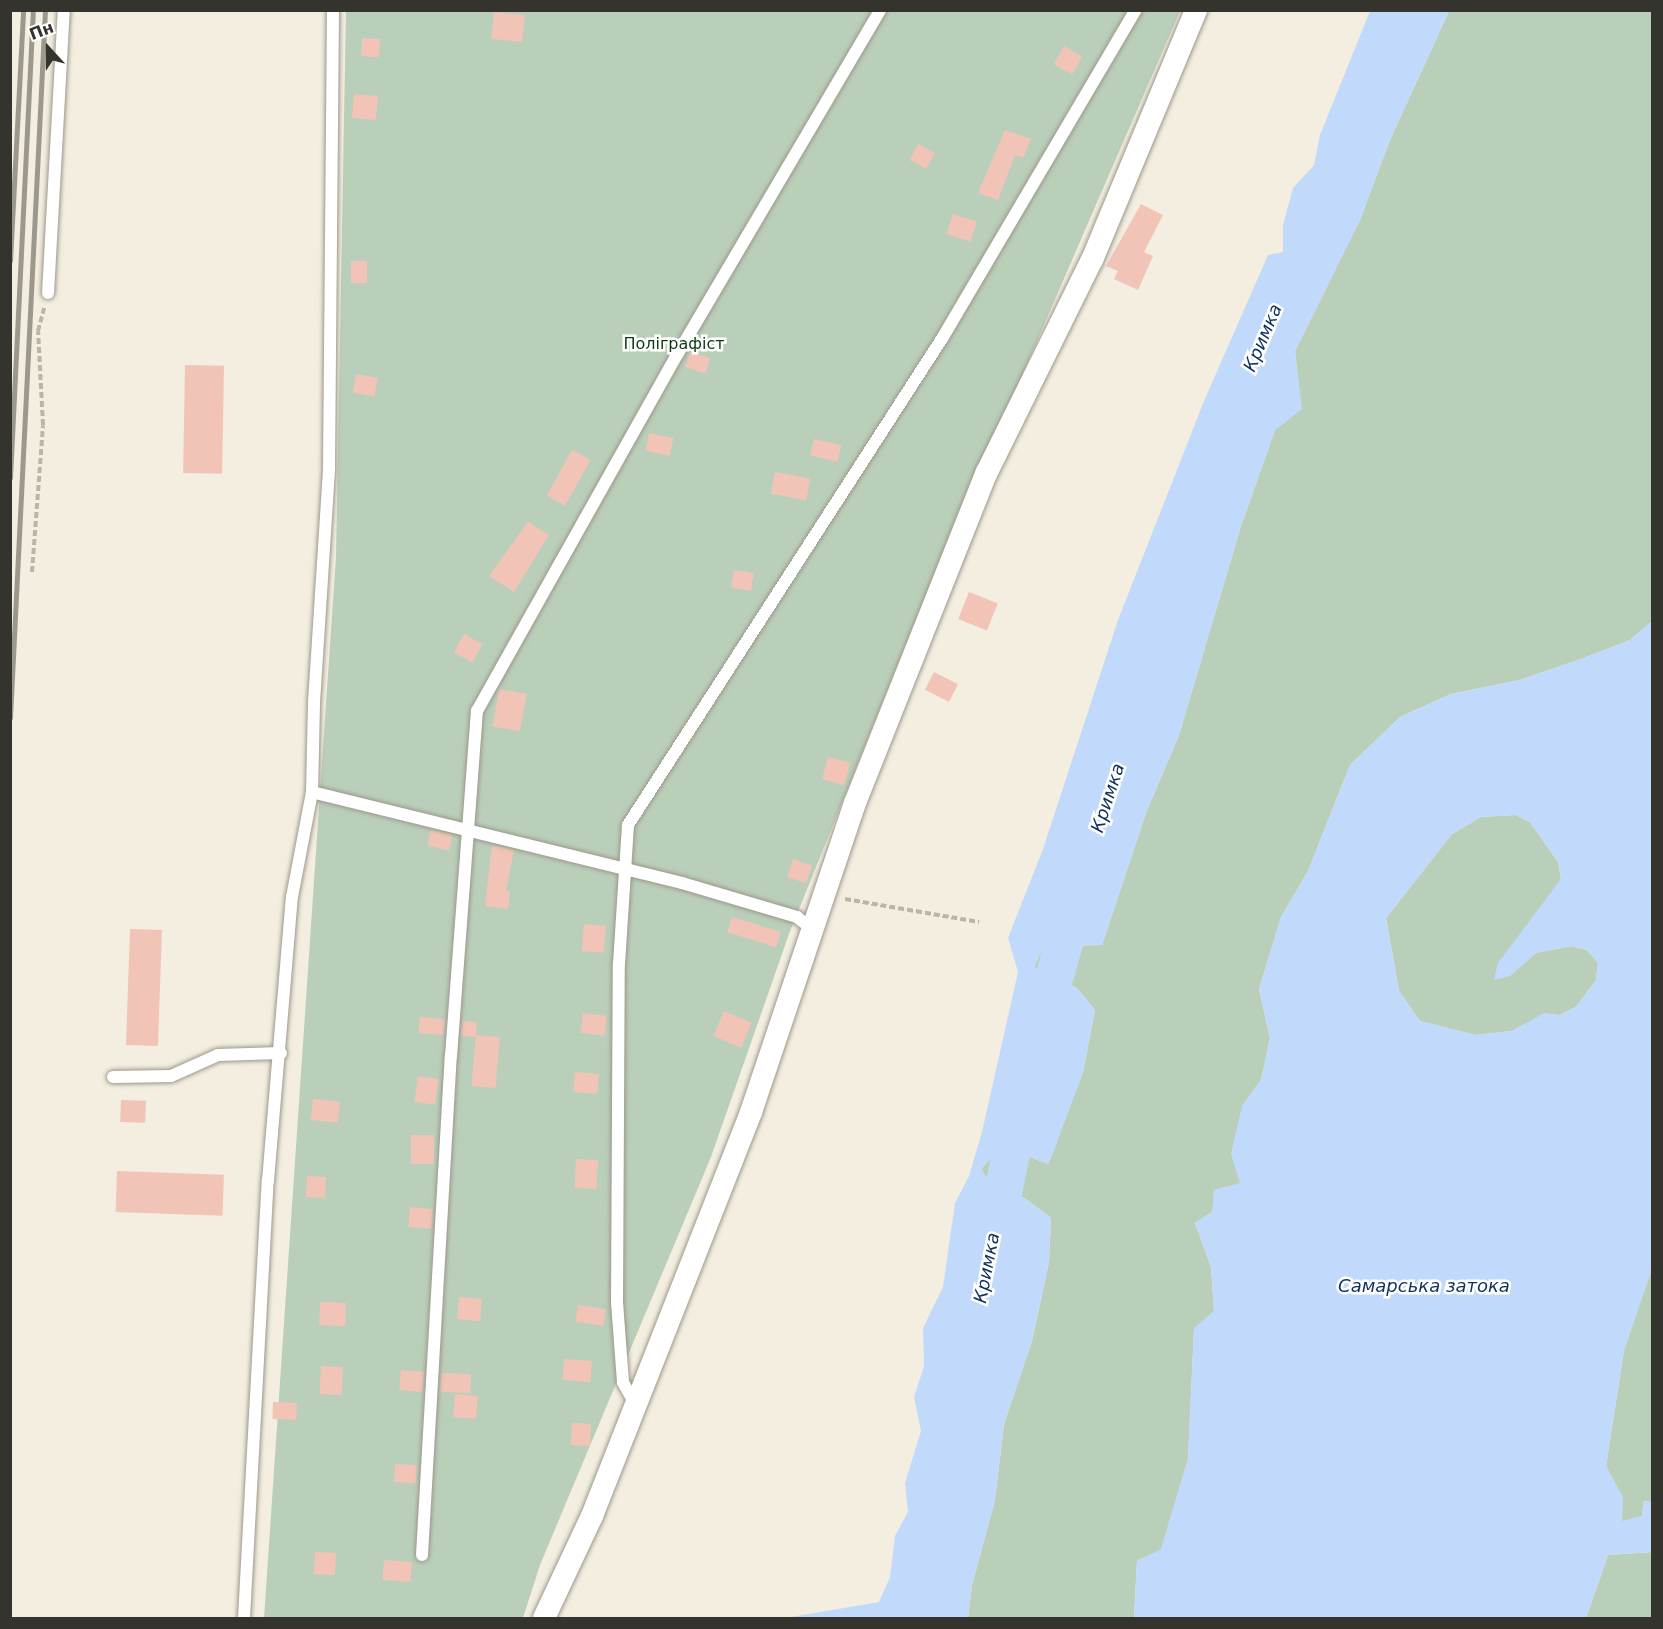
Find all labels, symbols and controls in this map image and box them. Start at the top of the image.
text: Пн [27,17,56,44]
north arrow [18,18,78,78]
water label: Кримка [1239,301,1287,375]
park label: Поліграфіст [623,334,725,354]
water label: Кримка [1087,761,1129,835]
water label: Кримка [970,1231,1004,1305]
water label: Самарська затока [1338,1275,1510,1297]

